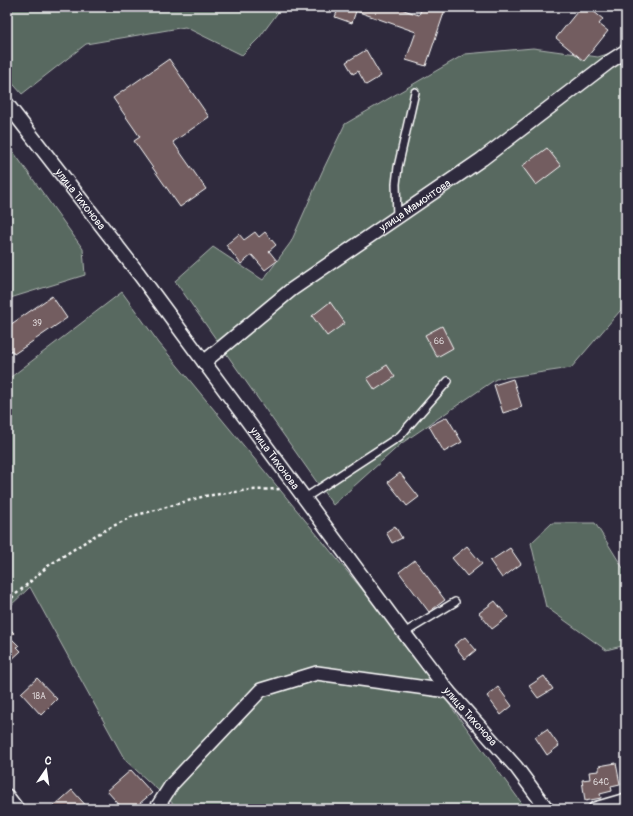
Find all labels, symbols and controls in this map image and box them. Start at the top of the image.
street label: улица Тихонова [52,165,108,232]
street label: улица Мамонтова [376,176,453,235]
house number: 39 [32,318,42,329]
house number: 66 [434,336,444,347]
street label: улица Тихонова [247,424,302,492]
street label: улица Тихонова [440,684,500,748]
house number: 18А [32,691,46,702]
north arrow [26,750,66,790]
text: С [43,754,53,768]
house number: 64С [593,777,609,788]

